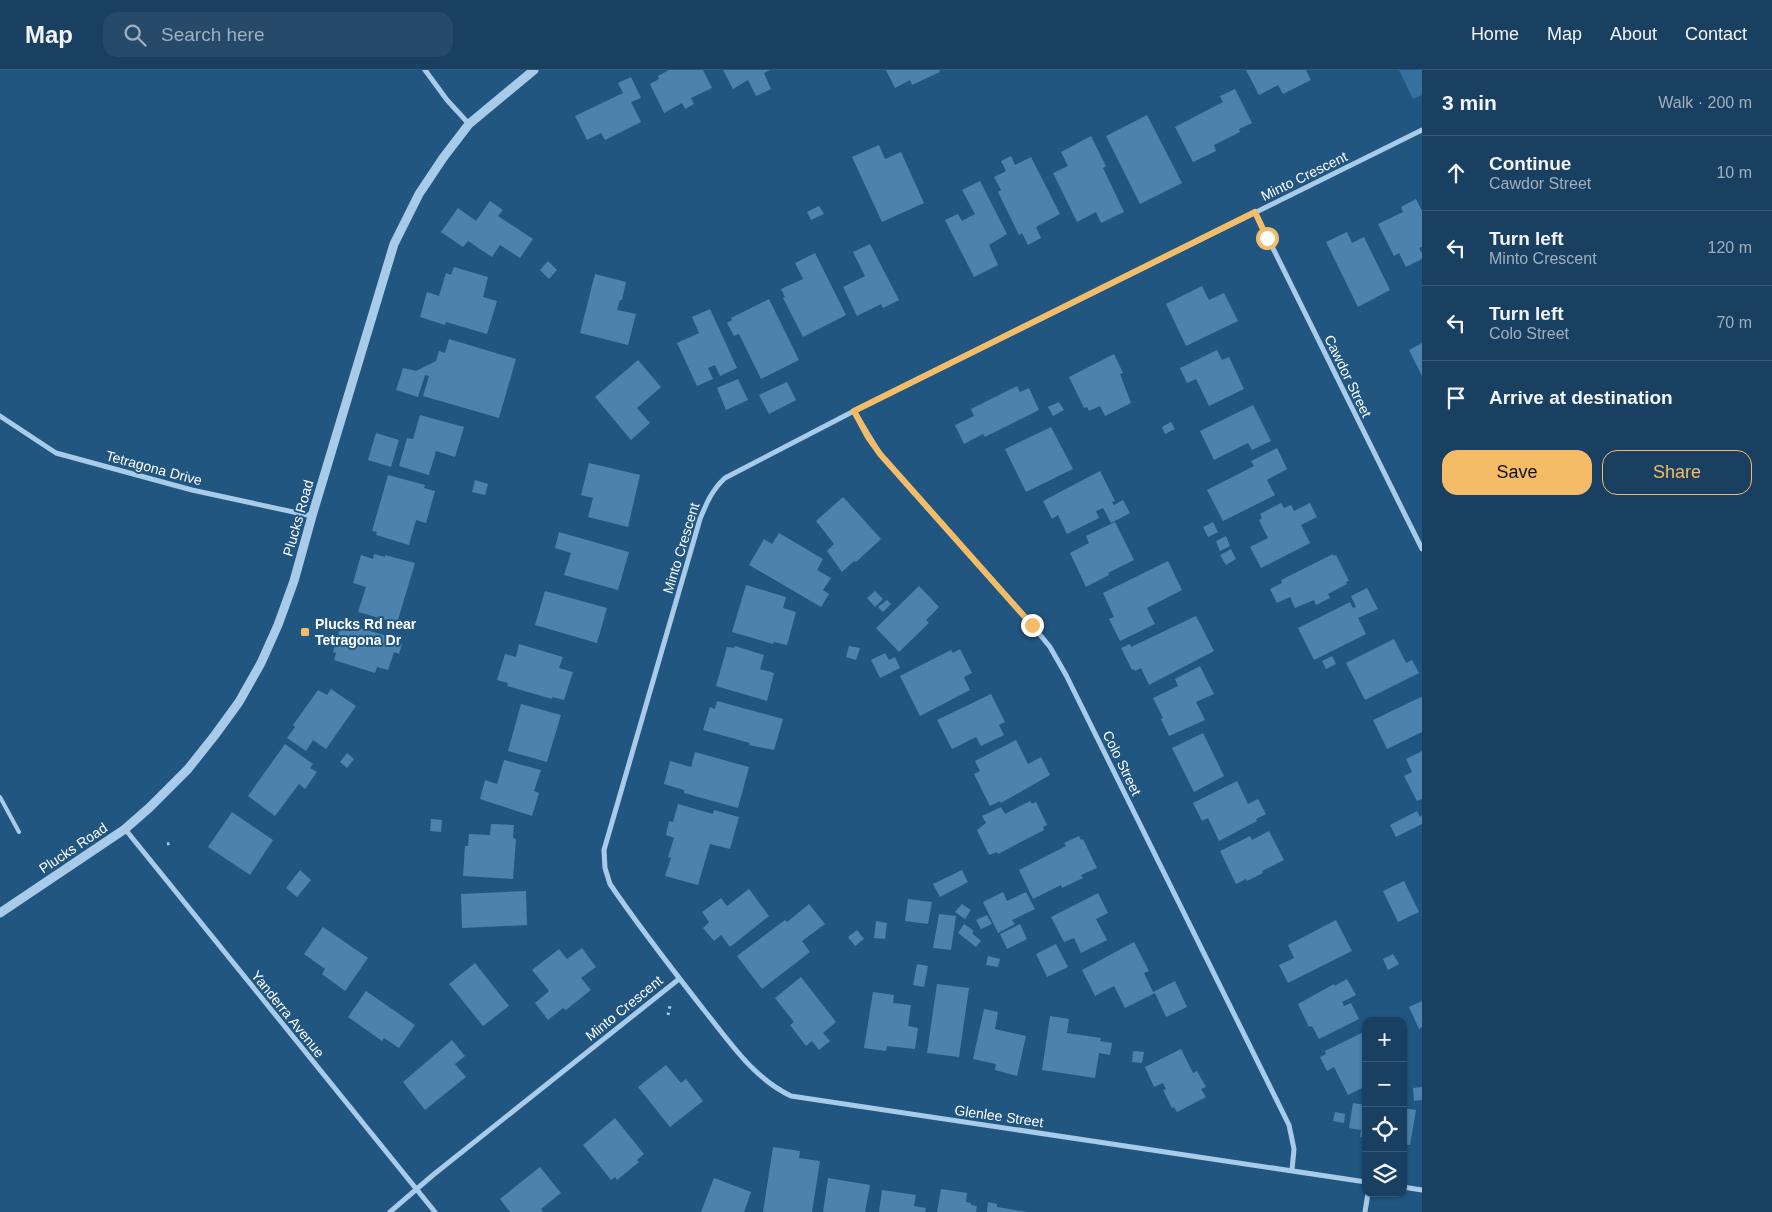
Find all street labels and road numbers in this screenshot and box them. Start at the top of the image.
street label: Minto Crescent [1258,148,1350,204]
street label: Cawdor Street [1321,332,1375,420]
street label: Tetragona Drive [104,447,204,489]
street label: Plucks Road [279,478,317,558]
street label: Minto Crescent [660,501,702,595]
street label: Colo Street [1099,728,1145,798]
street label: Plucks Road [36,819,110,877]
street label: Yanderra Avenue [248,967,328,1061]
street label: Minto Crescent [582,972,666,1044]
street label: Glenlee Street [954,1102,1045,1130]

